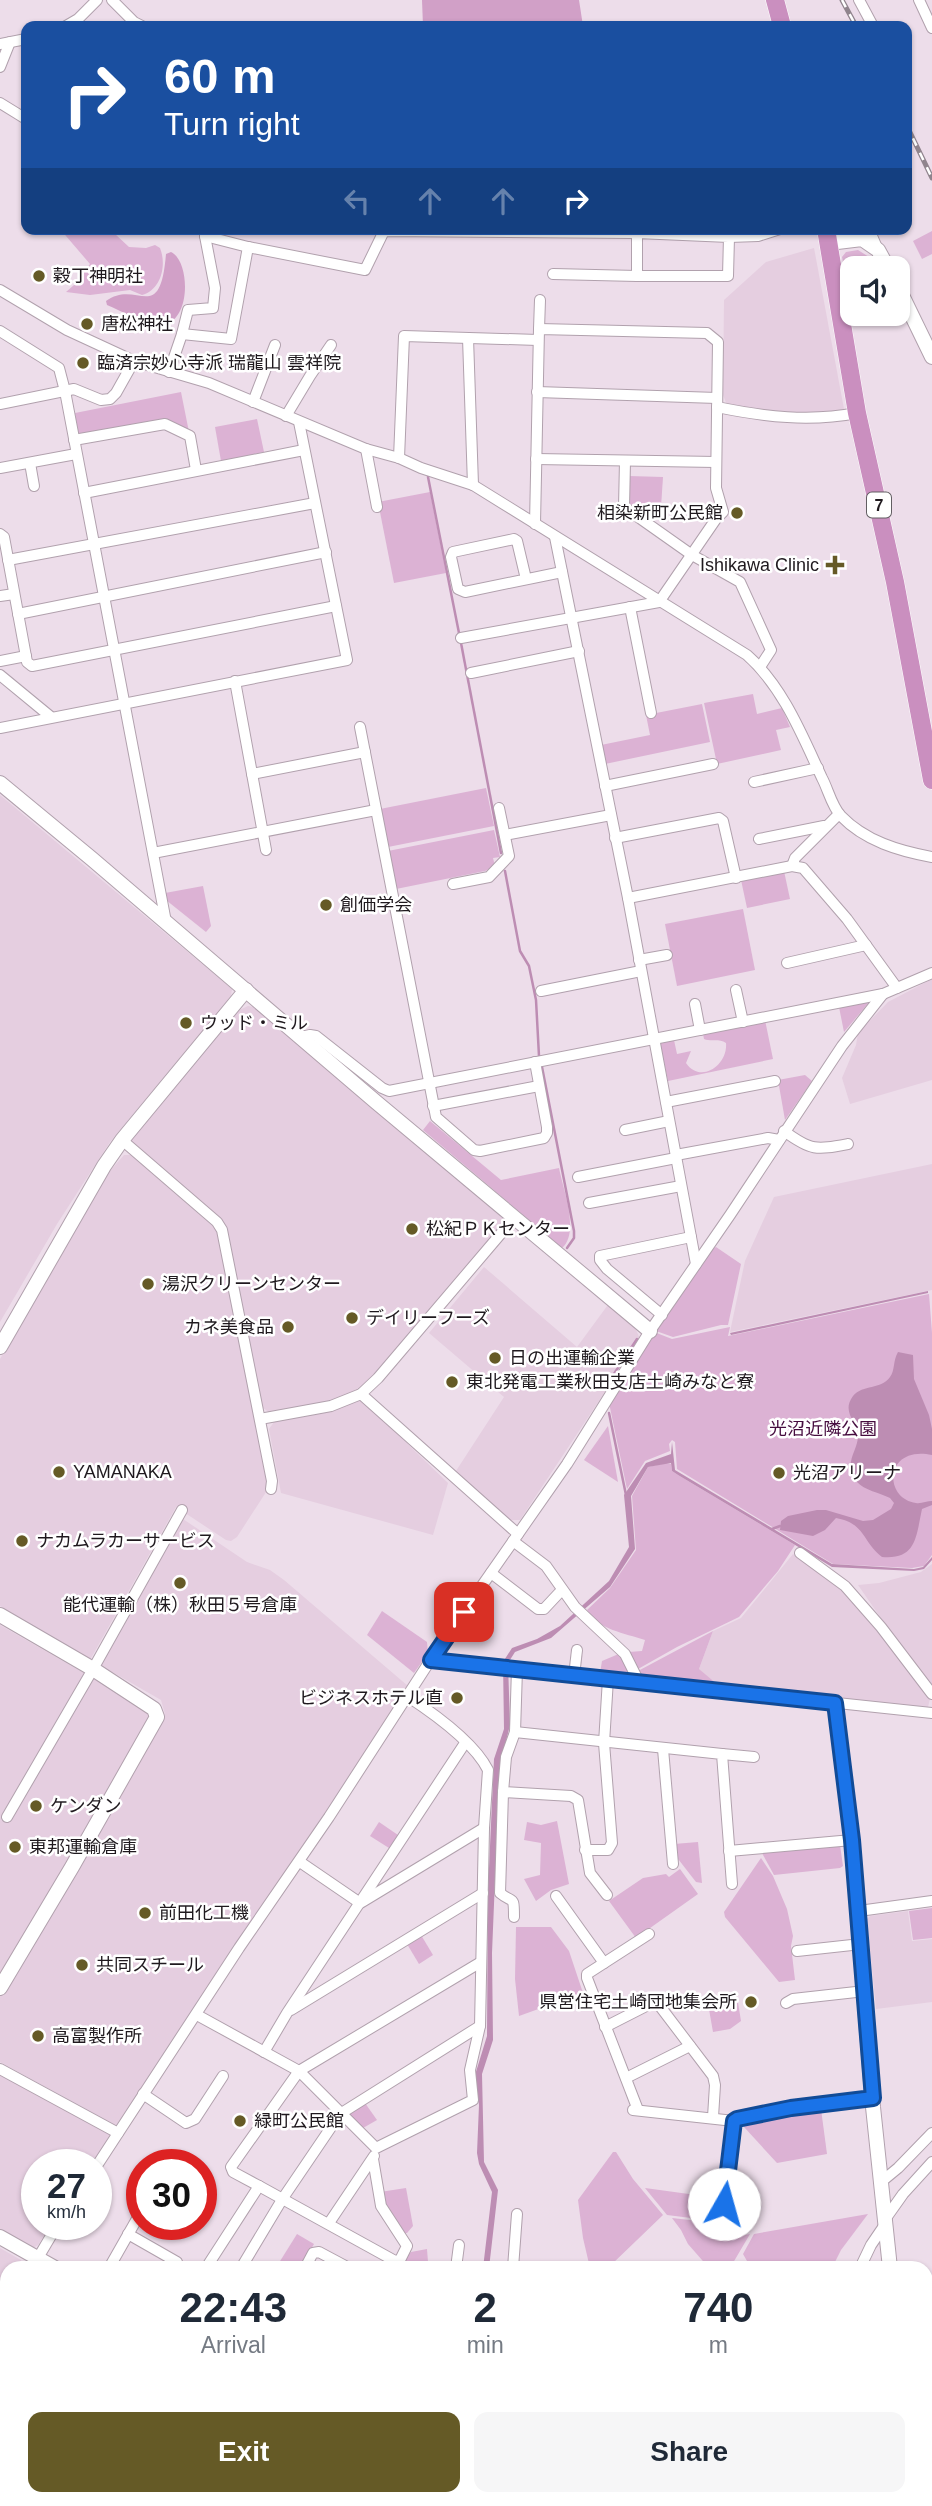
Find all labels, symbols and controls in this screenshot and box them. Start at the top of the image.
icon: right [49,49,140,140]
text: 60 m [164,49,276,103]
text: Turn right [164,106,300,142]
icon: left [338,182,376,220]
icon: ahead [411,182,449,220]
icon: ahead [484,182,522,220]
icon: right [557,182,595,220]
map controls [840,256,910,326]
button: sound [840,256,910,326]
place label: 穀丁神明社 [53,266,143,286]
marker: 穀丁神明社 [31,268,47,284]
place label: 唐松神社 [101,314,173,334]
marker: 唐松神社 [79,316,95,332]
place label: 臨済宗妙心寺派 瑞龍山 雲祥院 [97,353,341,373]
marker: 臨済宗妙心寺派 瑞龍山 雲祥院 [75,355,91,371]
road number: 7 [867,492,891,518]
place label: 相染新町公民館 [597,503,723,523]
marker: 相染新町公民館 [729,505,745,521]
place label: Ishikawa Clinic [700,555,819,575]
marker: Ishikawa Clinic [825,555,845,575]
place label: 創価学会 [340,895,412,915]
marker: 創価学会 [318,897,334,913]
place label: ウッド・ミル [200,1013,308,1033]
marker: ウッド・ミル [178,1015,194,1031]
place label: 松紀ＰＫセンター [426,1219,570,1239]
marker: 松紀ＰＫセンター [404,1221,420,1237]
place label: 湯沢クリーンセンター [162,1274,341,1294]
marker: 湯沢クリーンセンター [140,1276,156,1292]
place label: デイリーフーズ [366,1308,490,1328]
marker: デイリーフーズ [344,1310,360,1326]
place label: カネ美食品 [184,1317,274,1337]
marker: カネ美食品 [280,1319,296,1335]
place label: 日の出運輸企業 [509,1348,635,1368]
marker: 日の出運輸企業 [487,1350,503,1366]
place label: 東北発電工業秋田支店土崎みなと寮 [466,1372,754,1392]
marker: 東北発電工業秋田支店土崎みなと寮 [444,1374,460,1390]
park label: 光沼近隣公園 [769,1419,877,1439]
place label: YAMANAKA [73,1462,172,1482]
place label: 光沼アリーナ [793,1463,901,1483]
marker: YAMANAKA [51,1464,67,1480]
marker: 光沼アリーナ [771,1465,787,1481]
place label: ナカムラカーサービス [36,1531,215,1551]
marker: ナカムラカーサービス [14,1533,30,1549]
marker: 能代運輸（株）秋田５号倉庫 [172,1575,188,1591]
pin [434,1582,494,1642]
icon: arrive [445,1593,483,1631]
place label: 能代運輸（株）秋田５号倉庫 [63,1595,297,1615]
place label: ビジネスホテル直 [299,1688,443,1708]
marker: ビジネスホテル直 [449,1690,465,1706]
place label: ケンダン [50,1796,121,1816]
marker: ケンダン [28,1798,44,1814]
place label: 東邦運輸倉庫 [29,1837,137,1857]
marker: 東邦運輸倉庫 [7,1839,23,1855]
place label: 前田化工機 [159,1903,249,1923]
marker: 前田化工機 [137,1905,153,1921]
place label: 共同スチール [96,1955,204,1975]
marker: 共同スチール [74,1957,90,1973]
place label: 県営住宅土崎団地集会所 [539,1992,737,2012]
marker: 県営住宅土崎団地集会所 [743,1994,759,2010]
place label: 高富製作所 [52,2026,142,2046]
marker: 高富製作所 [30,2028,46,2044]
place label: 緑町公民館 [254,2111,344,2131]
marker: 緑町公民館 [232,2113,248,2129]
speed limit sign: 30 [126,2149,217,2240]
text: 27 [47,2166,86,2205]
position arrow [687,2167,761,2241]
text: km/h [47,2202,86,2222]
text: 22:43 [180,2284,287,2331]
text: 2 [473,2284,497,2331]
text: 740 [683,2284,753,2331]
text: Arrival [201,2332,266,2358]
text: min [467,2332,504,2358]
text: m [709,2332,728,2358]
button: Exit [28,2412,460,2492]
button: Share [474,2412,905,2492]

